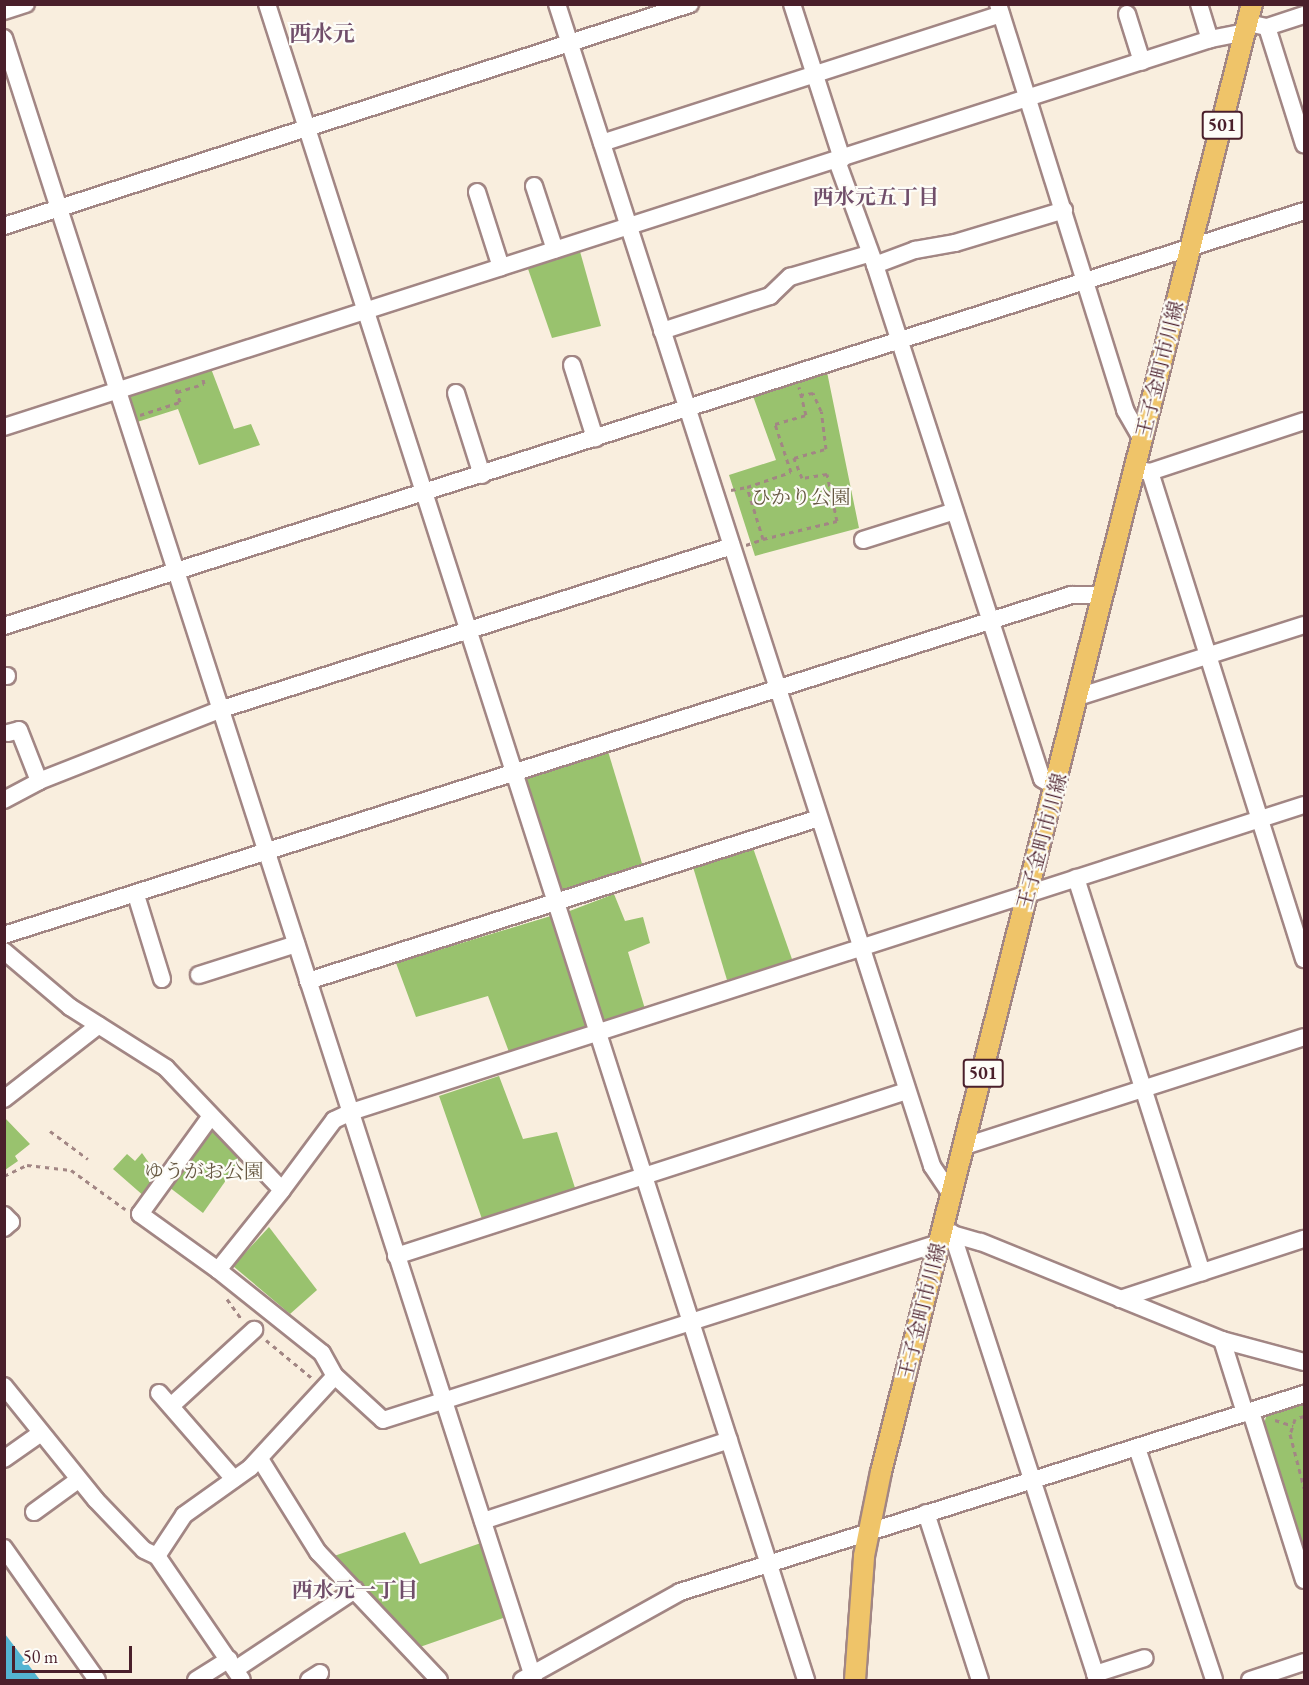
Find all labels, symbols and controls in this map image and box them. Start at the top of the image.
district label: 西水元 [289,21,355,47]
road number: 501 [1201,110,1243,140]
district label: 西水元五丁目 [813,184,939,210]
street label: 王子金町市川線 [1131,298,1189,440]
park label: ひかり公園 [751,485,851,509]
street label: 王子金町市川線 [1012,770,1072,912]
road number: 501 [962,1058,1004,1088]
park label: ゆうがお公園 [144,1159,264,1183]
street label: 王子金町市川線 [893,1240,951,1382]
district label: 西水元一丁目 [292,1577,418,1603]
scale bar [15,1634,135,1672]
text: 50 m [23,1645,58,1668]

